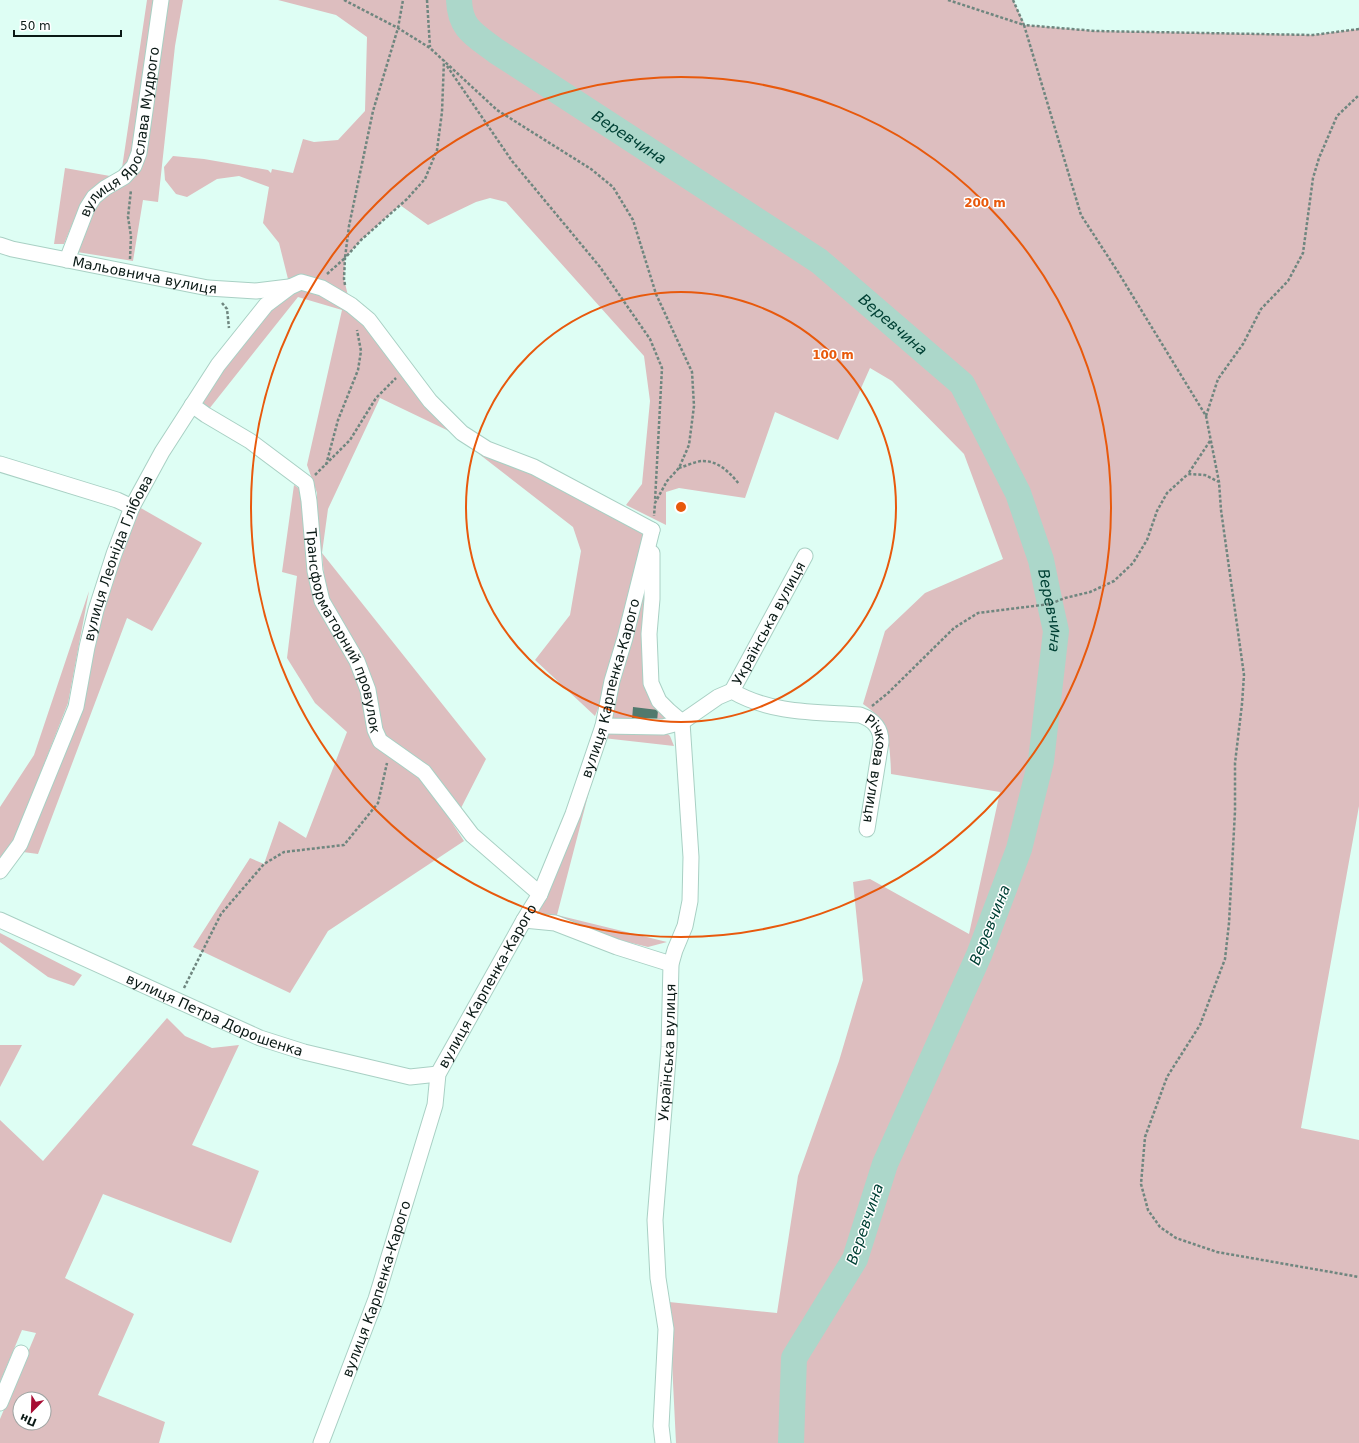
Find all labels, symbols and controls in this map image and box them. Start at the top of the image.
scale bar [14,12,121,38]
text: 50 m [20,19,51,33]
street label: вулиця Ярослава Мудрого [76,46,162,219]
water label: Веревчина [589,107,670,168]
text: 200 m [964,196,1006,210]
street label: Мальовнича вулиця [71,253,217,297]
water label: Веревчина [855,290,931,359]
text: 100 m [812,348,854,362]
street label: вулиця Леоніда Глібова [81,472,156,643]
centre of rings [674,500,688,514]
street label: Трансформаторний провулок [303,527,383,735]
street label: Українська вулиця [729,559,808,688]
water label: Веревчина [1034,567,1065,653]
street label: вулиця Карпенка-Карого [578,597,643,780]
street label: Річкова вулиця [860,711,889,824]
water label: Веревчина [966,882,1014,968]
street label: вулиця Карпенка-Карого [435,901,540,1071]
street label: вулиця Петра Дорошенка [124,970,305,1059]
street label: Українська вулиця [655,984,679,1122]
water label: Веревчина [843,1181,887,1267]
street label: вулиця Карпенка-Карого [339,1199,414,1379]
north arrow [12,1391,52,1431]
text: Пн [18,1410,39,1429]

